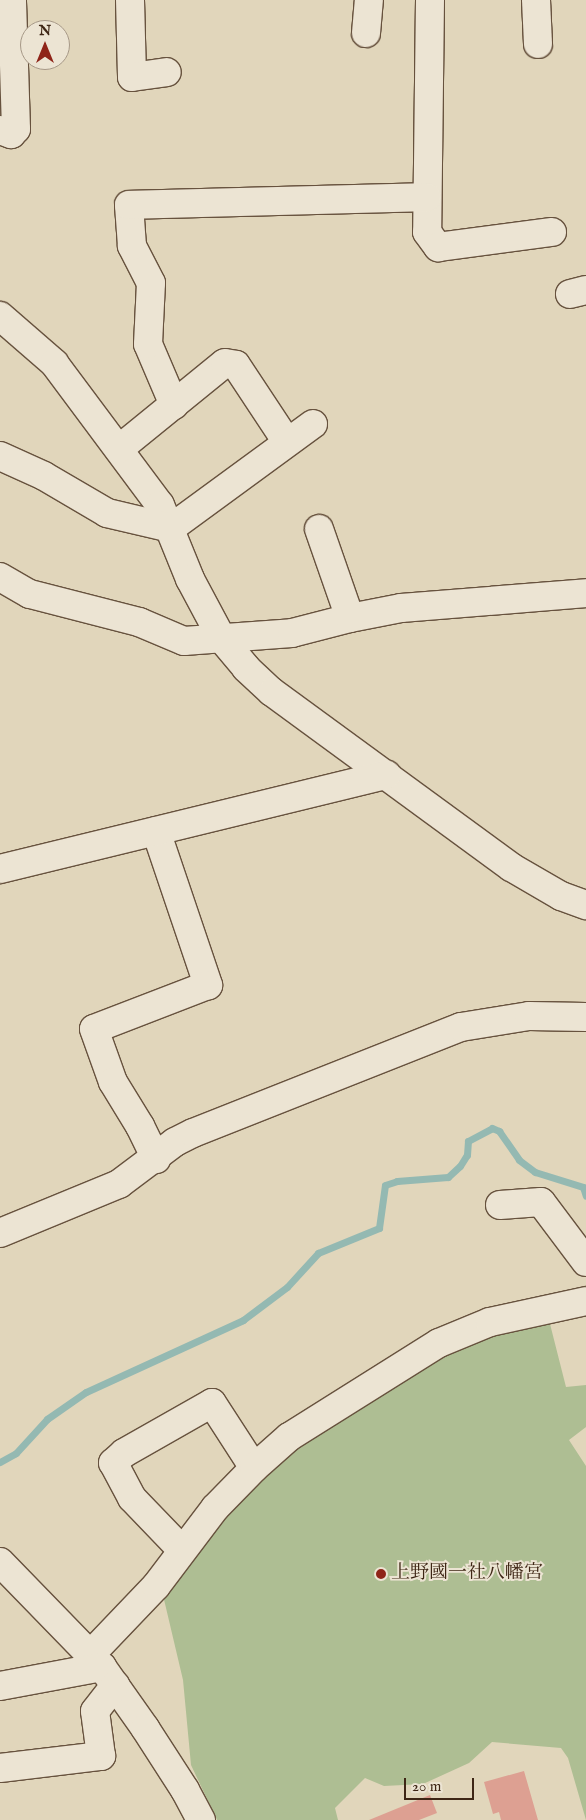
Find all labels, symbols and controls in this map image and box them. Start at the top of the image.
north arrow [20,20,70,70]
text: N [39,22,51,40]
place label: 上野國一社八幡宮 [391,1563,543,1585]
marker: 上野國一社八幡宮 [375,1568,387,1580]
scale bar [406,1768,476,1800]
text: 20 m [412,1777,441,1796]

